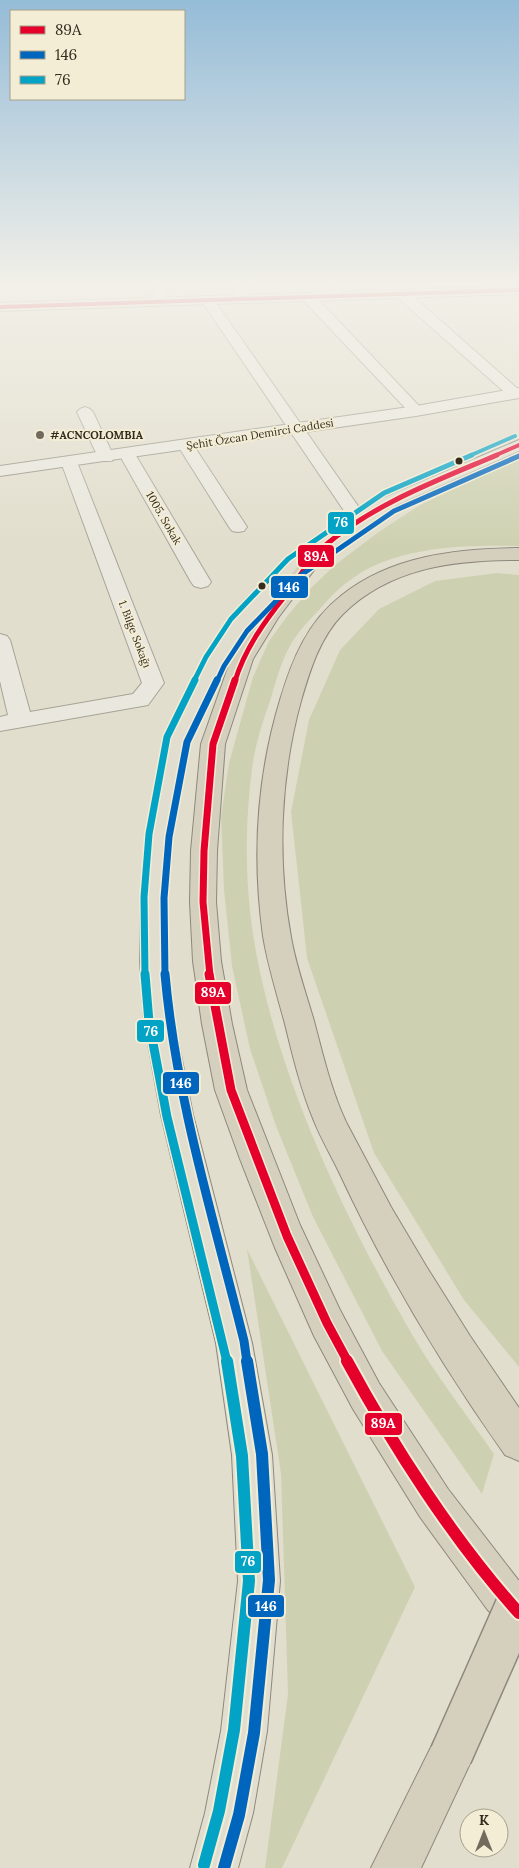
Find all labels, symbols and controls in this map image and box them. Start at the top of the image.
legend [10,10,185,100]
text: 89A [55,20,82,39]
text: 146 [55,45,77,64]
text: 76 [55,70,71,89]
street label: Şehit Özcan Demirci Caddesi [185,414,335,453]
place label: #ACNCOLOMBIA [50,428,144,442]
marker: #ACNCOLOMBIA [34,429,46,441]
unlabelled marker [454,456,464,466]
street label: 1005. Sokak [143,489,185,547]
line badge: 76 [327,511,355,535]
text: 76 [334,513,348,531]
line badge: 89A [297,544,335,568]
text: 89A [303,547,329,565]
line badge: 146 [270,575,309,599]
text: 146 [278,578,300,596]
unlabelled marker [257,581,267,591]
street label: 1. Bilge Sokağı [116,598,154,670]
line badge: 89A [194,981,232,1005]
text: 89A [200,983,226,1001]
line badge: 76 [136,1019,165,1043]
text: 76 [144,1022,158,1040]
line badge: 146 [162,1071,200,1095]
text: 146 [170,1074,192,1092]
line badge: 89A [364,1412,403,1436]
text: 89A [370,1414,396,1432]
line badge: 76 [234,1550,262,1574]
text: 76 [241,1552,255,1570]
line badge: 146 [247,1594,285,1618]
text: 146 [255,1597,277,1615]
north arrow [459,1808,509,1858]
text: K [479,1811,489,1829]

